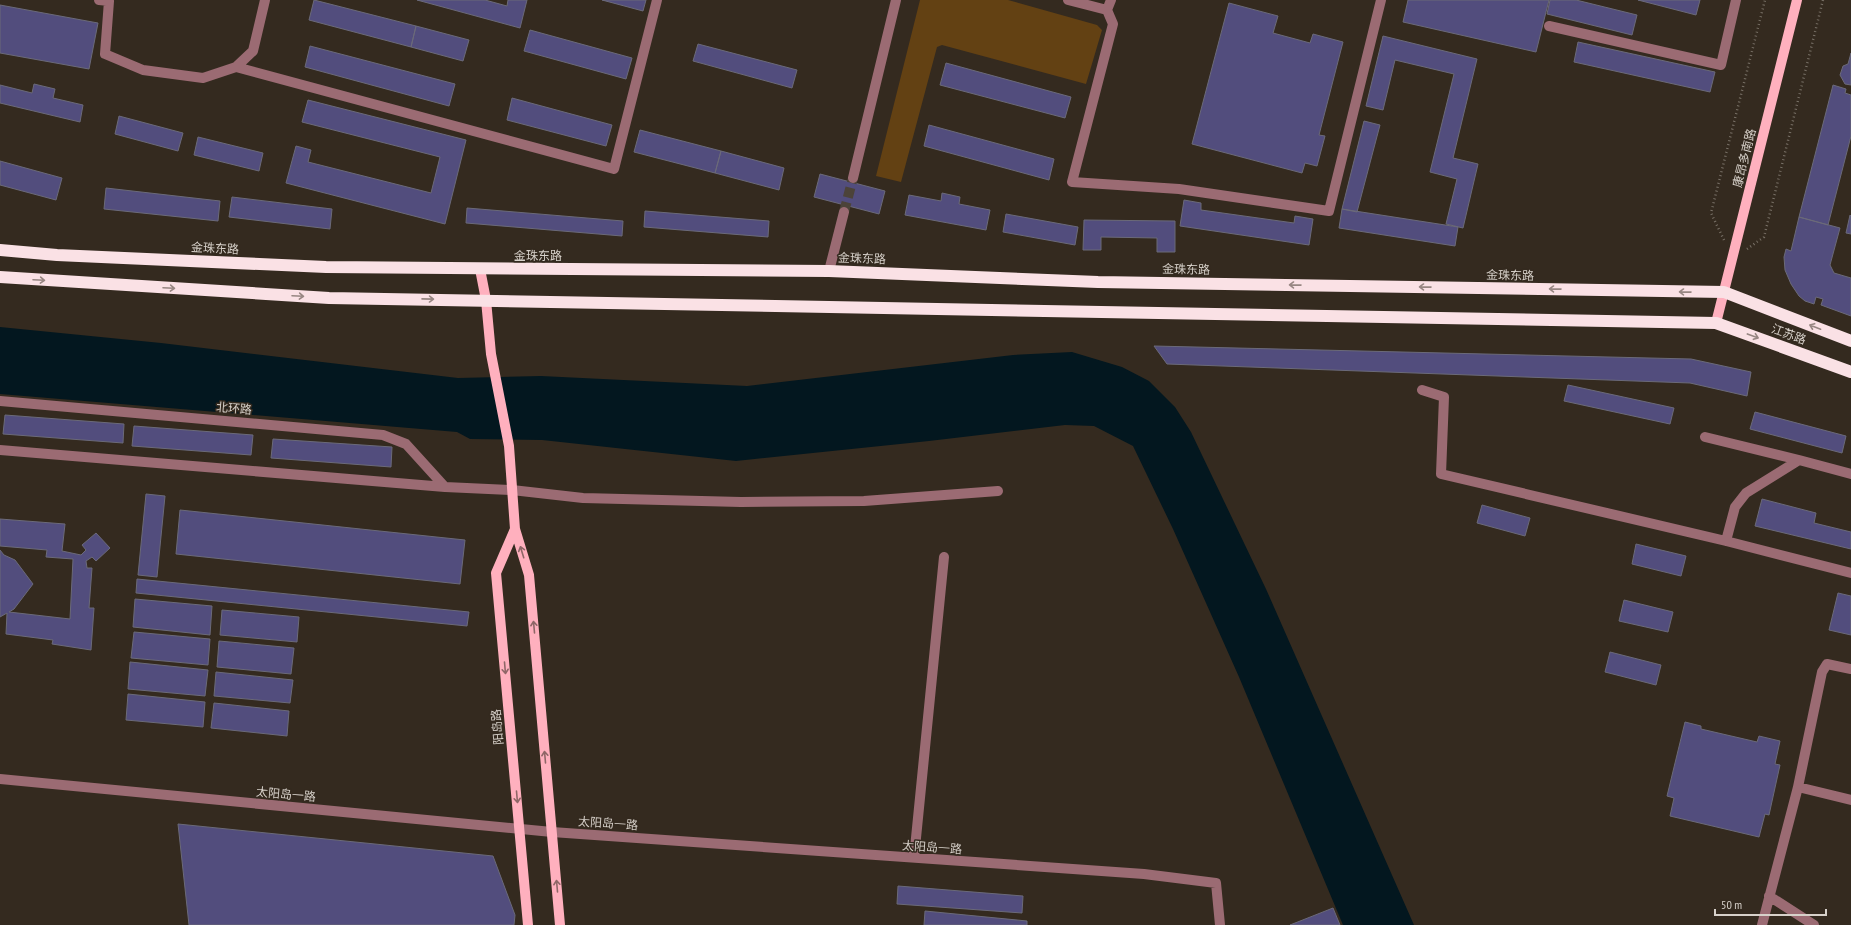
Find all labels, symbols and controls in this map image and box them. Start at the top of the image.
street label: 康昂多南路 [1729,127,1759,189]
street label: 金珠东路 [191,239,239,257]
street label: 金珠东路 [514,248,562,263]
street label: 金珠东路 [838,250,886,266]
street label: 金珠东路 [1162,261,1210,277]
street label: 金珠东路 [1486,267,1534,283]
one-way arrow [32,277,45,284]
one-way arrow [1289,281,1302,289]
one-way arrow [1419,283,1432,291]
one-way arrow [162,285,175,292]
one-way arrow [1549,285,1562,293]
one-way arrow [1679,288,1692,295]
one-way arrow [291,293,304,300]
one-way arrow [421,296,434,303]
street label: 江苏路 [1770,321,1808,347]
one-way arrow [1809,322,1821,330]
one-way arrow [1747,333,1759,341]
street label: 北环路 [215,399,253,417]
one-way arrow [518,546,525,559]
one-way arrow [530,621,537,634]
one-way arrow [501,661,509,674]
street label: 阳岛路 [488,708,506,746]
one-way arrow [542,751,549,764]
street label: 太阳岛一路 [255,784,317,804]
one-way arrow [513,790,521,803]
street label: 太阳岛一路 [578,813,638,833]
street label: 太阳岛一路 [902,837,962,857]
one-way arrow [553,880,560,893]
scale bar [1715,891,1826,917]
text: 50 m [1721,897,1742,912]

